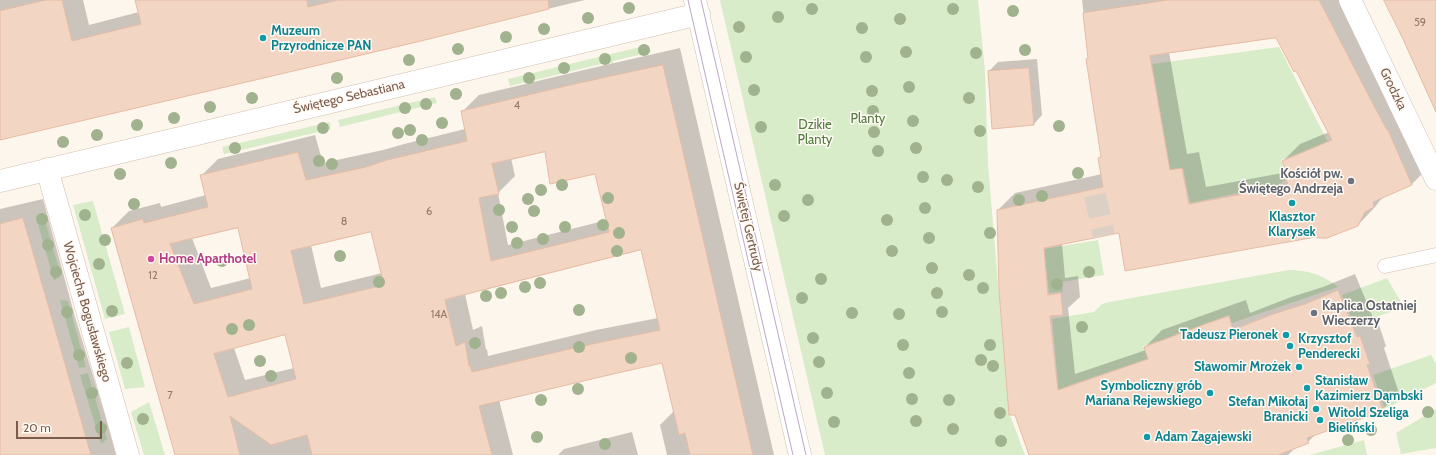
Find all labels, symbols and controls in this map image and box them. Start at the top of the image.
house number: 59 [1414,16,1426,30]
place label: Muzeum Przyrodnicze PAN [271,23,371,54]
marker: Muzeum Przyrodnicze PAN [258,33,268,43]
street label: Grodzka [1376,65,1410,113]
street label: Świętego Sebastiana [292,77,406,117]
house number: 4 [514,99,520,113]
park label: Planty [851,111,885,127]
park label: Dzikie Planty [798,117,832,148]
place label: Kościół pw. Świętego Andrzeja [1239,166,1343,197]
marker: Kościół pw. Świętego Andrzeja [1346,176,1356,186]
street label: Świętej Gertrudy [730,181,766,273]
marker: Klasztor Klarysek [1287,198,1297,208]
house number: 6 [426,205,432,219]
place label: Klasztor Klarysek [1268,209,1316,240]
house number: 8 [341,215,347,229]
street label: Wojciecha Bogusławskiego [59,240,115,384]
place label: Home Aparthotel [159,251,257,267]
marker: Home Aparthotel [146,254,156,264]
house number: 12 [148,269,158,283]
place label: Kaplica Ostatniej Wieczerzy [1322,298,1417,329]
house number: 14A [431,308,447,322]
marker: Kaplica Ostatniej Wieczerzy [1309,308,1319,318]
place label: Tadeusz Pieronek [1180,327,1278,343]
marker: Tadeusz Pieronek [1281,330,1291,340]
place label: Krzysztof Penderecki [1298,331,1360,362]
marker: Krzysztof Penderecki [1285,341,1295,351]
place label: Sławomir Mrożek [1194,359,1291,375]
marker: Sławomir Mrożek [1294,362,1304,372]
place label: Stanisław Kazimierz Dąmbski [1315,373,1423,404]
place label: Symboliczny grób Mariana Rejewskiego [1085,378,1202,409]
marker: Stanisław Kazimierz Dąmbski [1302,383,1312,393]
marker: Symboliczny grób Mariana Rejewskiego [1205,388,1215,398]
house number: 7 [167,389,173,403]
place label: Stefan Mikołaj Branicki [1228,394,1308,425]
marker: Stefan Mikołaj Branicki [1311,404,1321,414]
place label: Witold Szeliga Bieliński [1328,405,1409,436]
scale bar [18,413,104,439]
marker: Witold Szeliga Bieliński [1315,415,1325,425]
text: 20 m [23,420,51,435]
place label: Adam Zagajewski [1155,429,1252,445]
marker: Adam Zagajewski [1142,432,1152,442]

